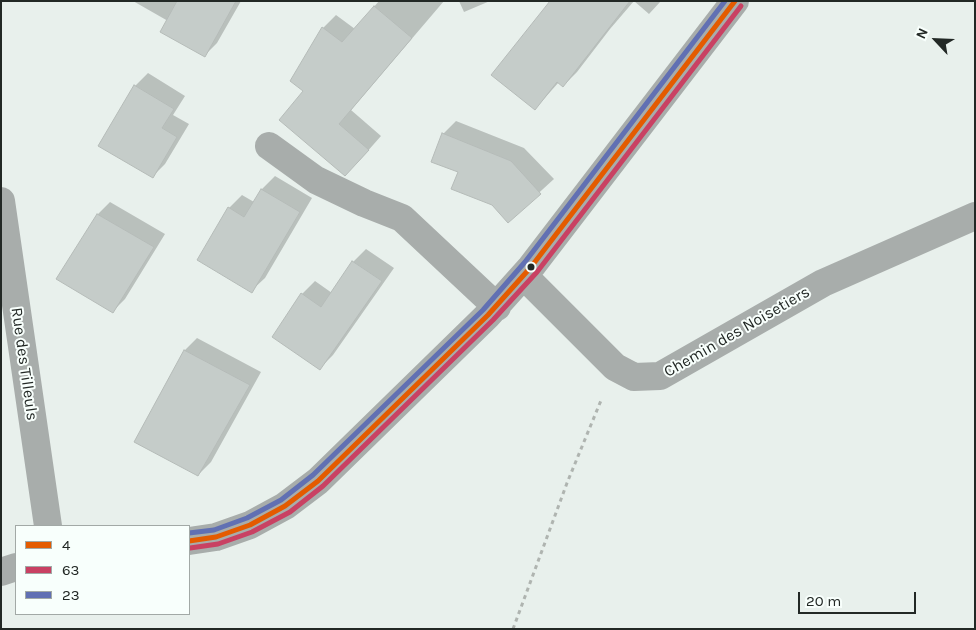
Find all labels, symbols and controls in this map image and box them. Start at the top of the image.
north arrow [911,15,961,65]
text: N [912,25,932,42]
unlabelled marker [526,262,536,272]
street label: Chemin des Noisetiers [661,282,813,382]
street label: Rue des Tilleuls [7,306,41,422]
legend [15,525,190,615]
text: 4 [62,536,70,554]
text: 63 [62,561,79,579]
scale bar [801,582,918,614]
text: 23 [62,586,80,604]
text: 20 m [806,592,841,610]

